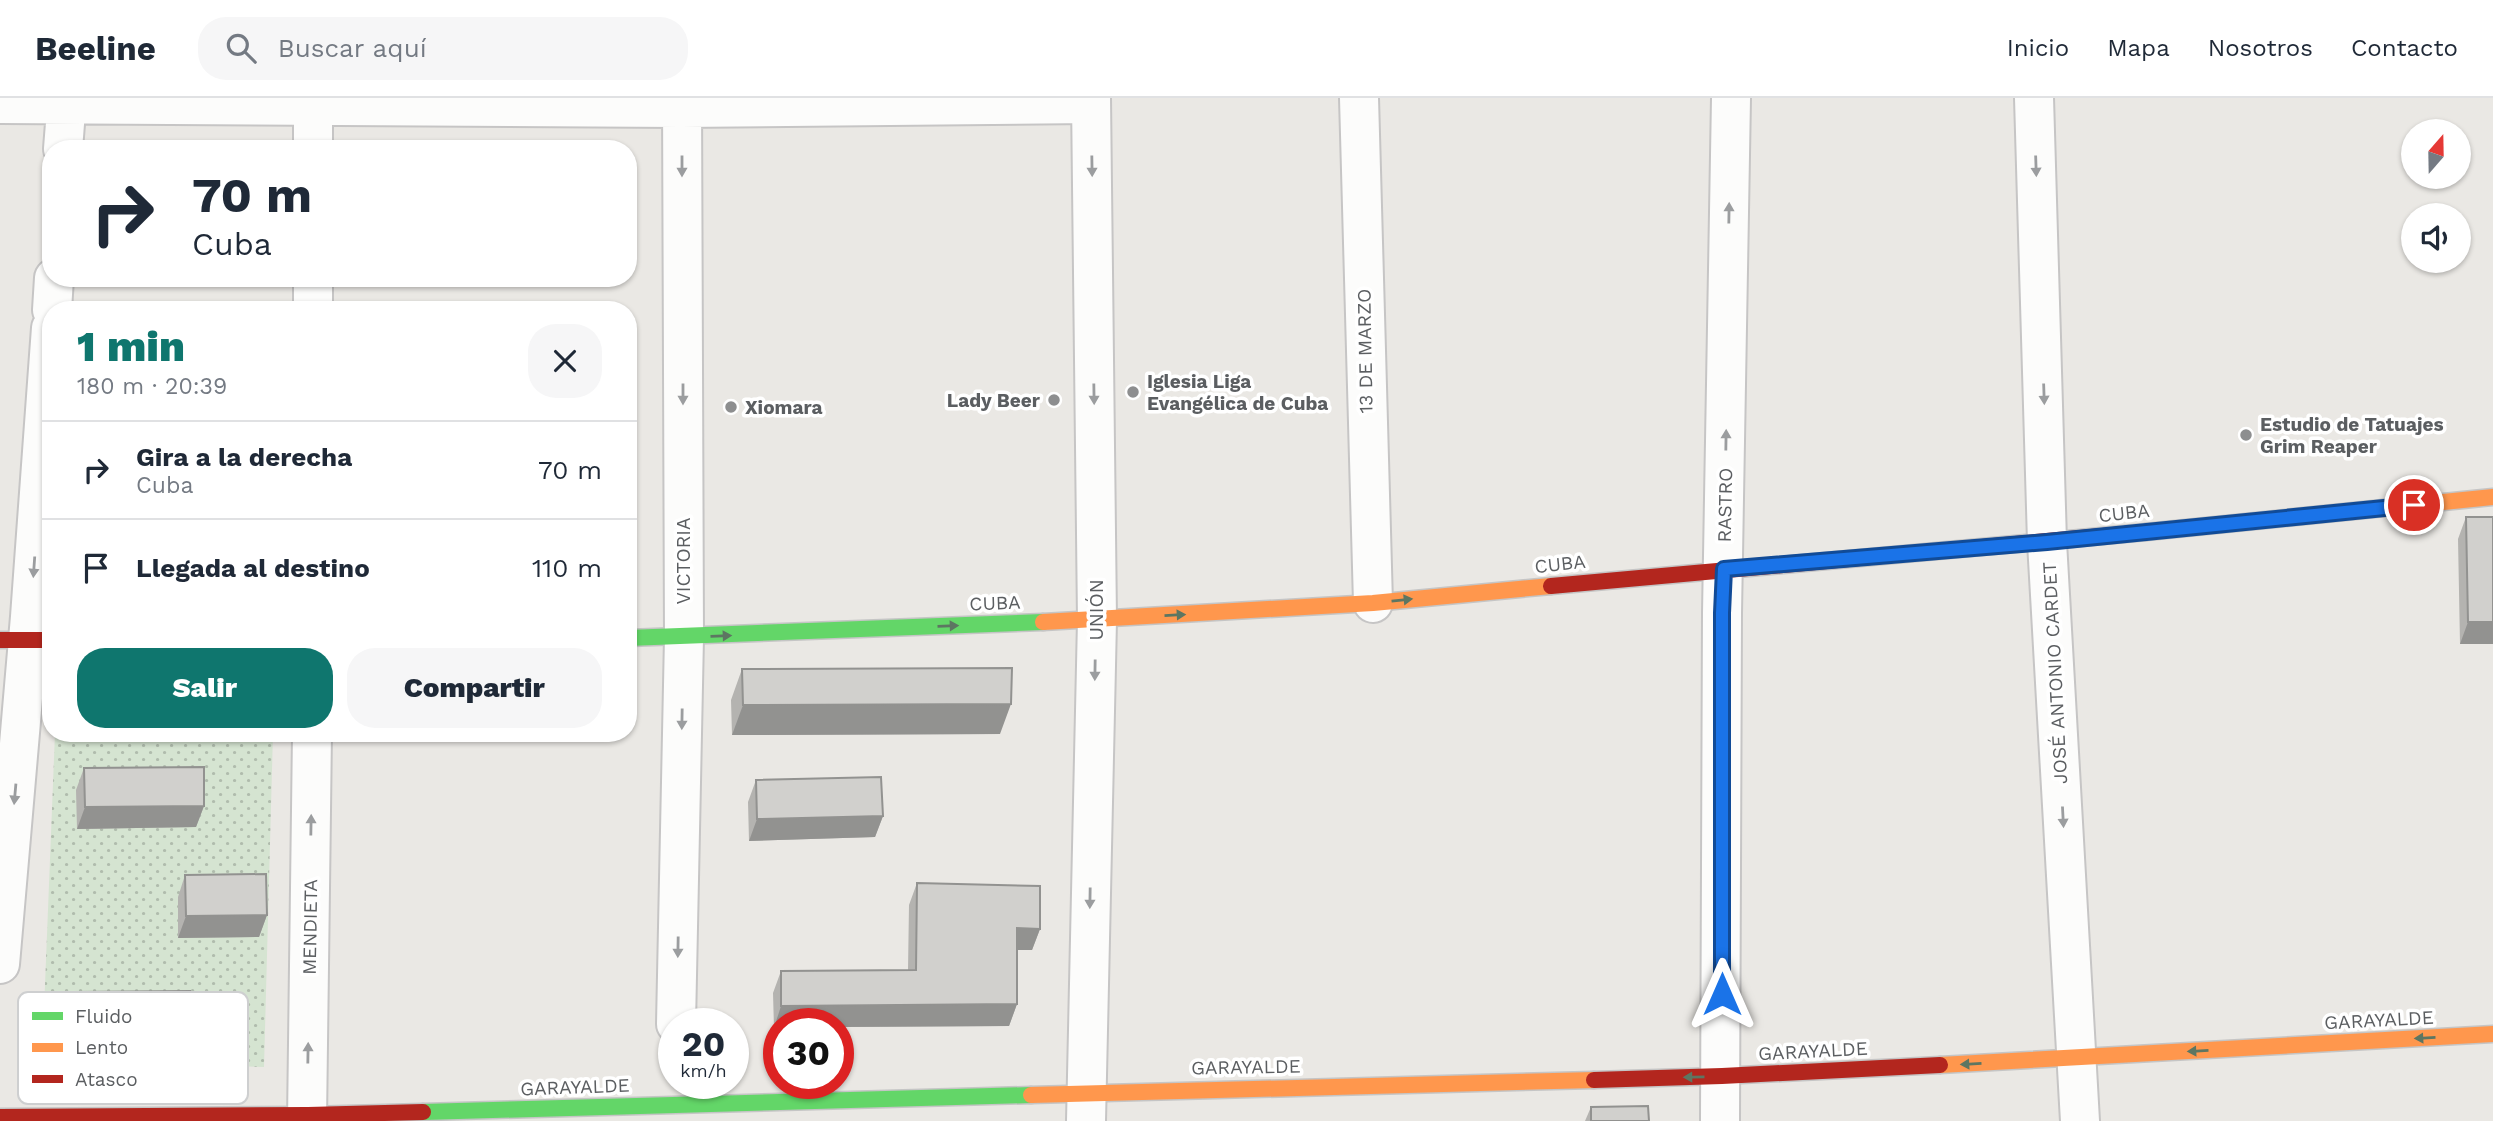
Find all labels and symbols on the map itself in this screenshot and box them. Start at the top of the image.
north arrow [2401,119,2471,189]
one-way arrow [676,155,687,177]
one-way arrow [1086,155,1098,177]
one-way arrow [2031,155,2042,177]
one-way arrow [1723,202,1735,224]
street label: 13 DE MARZO [1352,289,1378,413]
place label: Iglesia Liga Evangélica de Cuba [1147,370,1328,415]
one-way arrow [677,383,689,405]
one-way arrow [1089,383,1100,405]
one-way arrow [2038,383,2049,405]
marker: Iglesia Liga Evangélica de Cuba [1125,384,1141,400]
place label: Lady Beer [947,389,1041,412]
marker: Lady Beer [1046,392,1062,408]
place label: Xiomara [745,396,822,419]
marker: Xiomara [723,399,739,415]
place label: Estudio de Tatuajes Grim Reaper [2260,413,2444,458]
marker: Estudio de Tatuajes Grim Reaper [2238,427,2254,443]
one-way arrow [1720,429,1732,451]
street label: RASTRO [1713,467,1737,543]
pin [2384,475,2444,535]
street label: CUBA [2097,499,2151,527]
street label: VICTORIA [672,517,695,605]
street label: CUBA [1533,550,1587,578]
one-way arrow [28,556,39,578]
street label: JOSÉ ANTONIO CARDET [2038,561,2072,785]
street label: UNIÓN [1085,579,1108,641]
street label: CUBA [969,591,1021,615]
one-way arrow [1392,595,1414,606]
one-way arrow [1165,609,1187,620]
one-way arrow [938,620,960,631]
one-way arrow [710,630,732,641]
one-way arrow [1090,659,1101,681]
one-way arrow [676,708,688,730]
one-way arrow [9,783,20,805]
one-way arrow [2058,806,2069,828]
one-way arrow [305,814,317,836]
street label: MENDIETA [298,878,322,975]
one-way arrow [1085,887,1096,909]
one-way arrow [672,936,683,958]
position arrow [1685,957,1759,1031]
legend [18,992,248,1104]
text: Fluido [75,1005,133,1028]
street label: GARAYALDE [2324,1006,2434,1034]
speed limit sign: 30 [763,1008,854,1099]
one-way arrow [2414,1033,2436,1044]
text: Lento [75,1036,128,1059]
street label: GARAYALDE [1758,1037,1868,1065]
one-way arrow [302,1042,314,1064]
one-way arrow [2187,1046,2209,1057]
street label: GARAYALDE [1191,1055,1301,1079]
one-way arrow [1959,1058,1981,1069]
text: Atasco [75,1068,138,1091]
one-way arrow [1683,1071,1705,1082]
street label: GARAYALDE [520,1074,630,1100]

